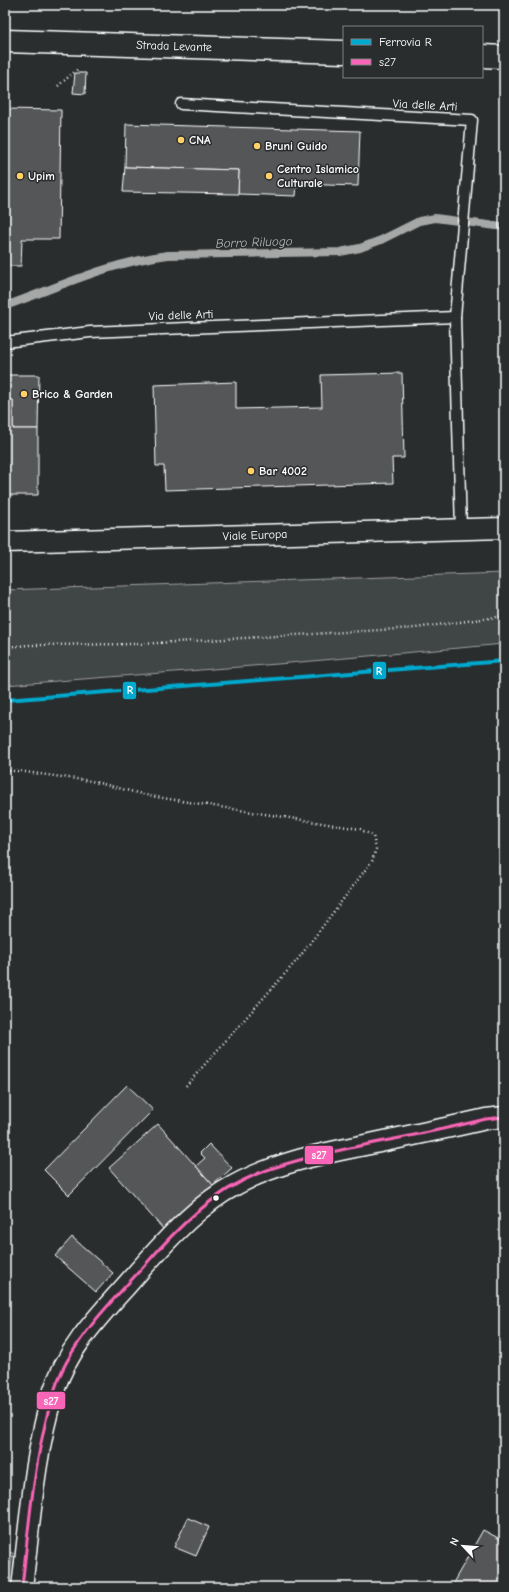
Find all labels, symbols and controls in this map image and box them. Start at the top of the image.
legend [343,26,483,78]
text: Ferrovia R [379,35,432,49]
street label: Strada Levante [136,38,212,54]
text: s27 [379,55,396,69]
street label: Via delle Arti [392,96,458,114]
place label: CNA [189,133,211,147]
marker: CNA [176,135,186,145]
place label: Bruni Guido [265,139,327,153]
marker: Bruni Guido [252,141,262,151]
place label: Centro Islamico Culturale [277,162,359,190]
place label: Upim [28,169,55,183]
marker: Upim [15,171,25,181]
marker: Centro Islamico Culturale [264,171,274,181]
water label: Borro Riluogo [215,233,293,251]
street label: Via delle Arti [148,307,214,323]
place label: Brico & Garden [32,387,113,401]
marker: Brico & Garden [19,389,29,399]
place label: Bar 4002 [259,464,307,478]
marker: Bar 4002 [246,466,256,476]
street label: Viale Europa [222,527,288,543]
line badge: R [372,661,387,680]
text: R [376,665,383,678]
line badge: R [122,681,137,700]
text: R [127,684,134,697]
line badge: s27 [304,1145,334,1165]
text: s27 [312,1149,327,1162]
unlabelled marker [211,1193,221,1203]
line badge: s27 [36,1391,66,1410]
text: s27 [44,1395,59,1408]
north arrow [443,1526,483,1566]
text: N [447,1536,462,1548]

